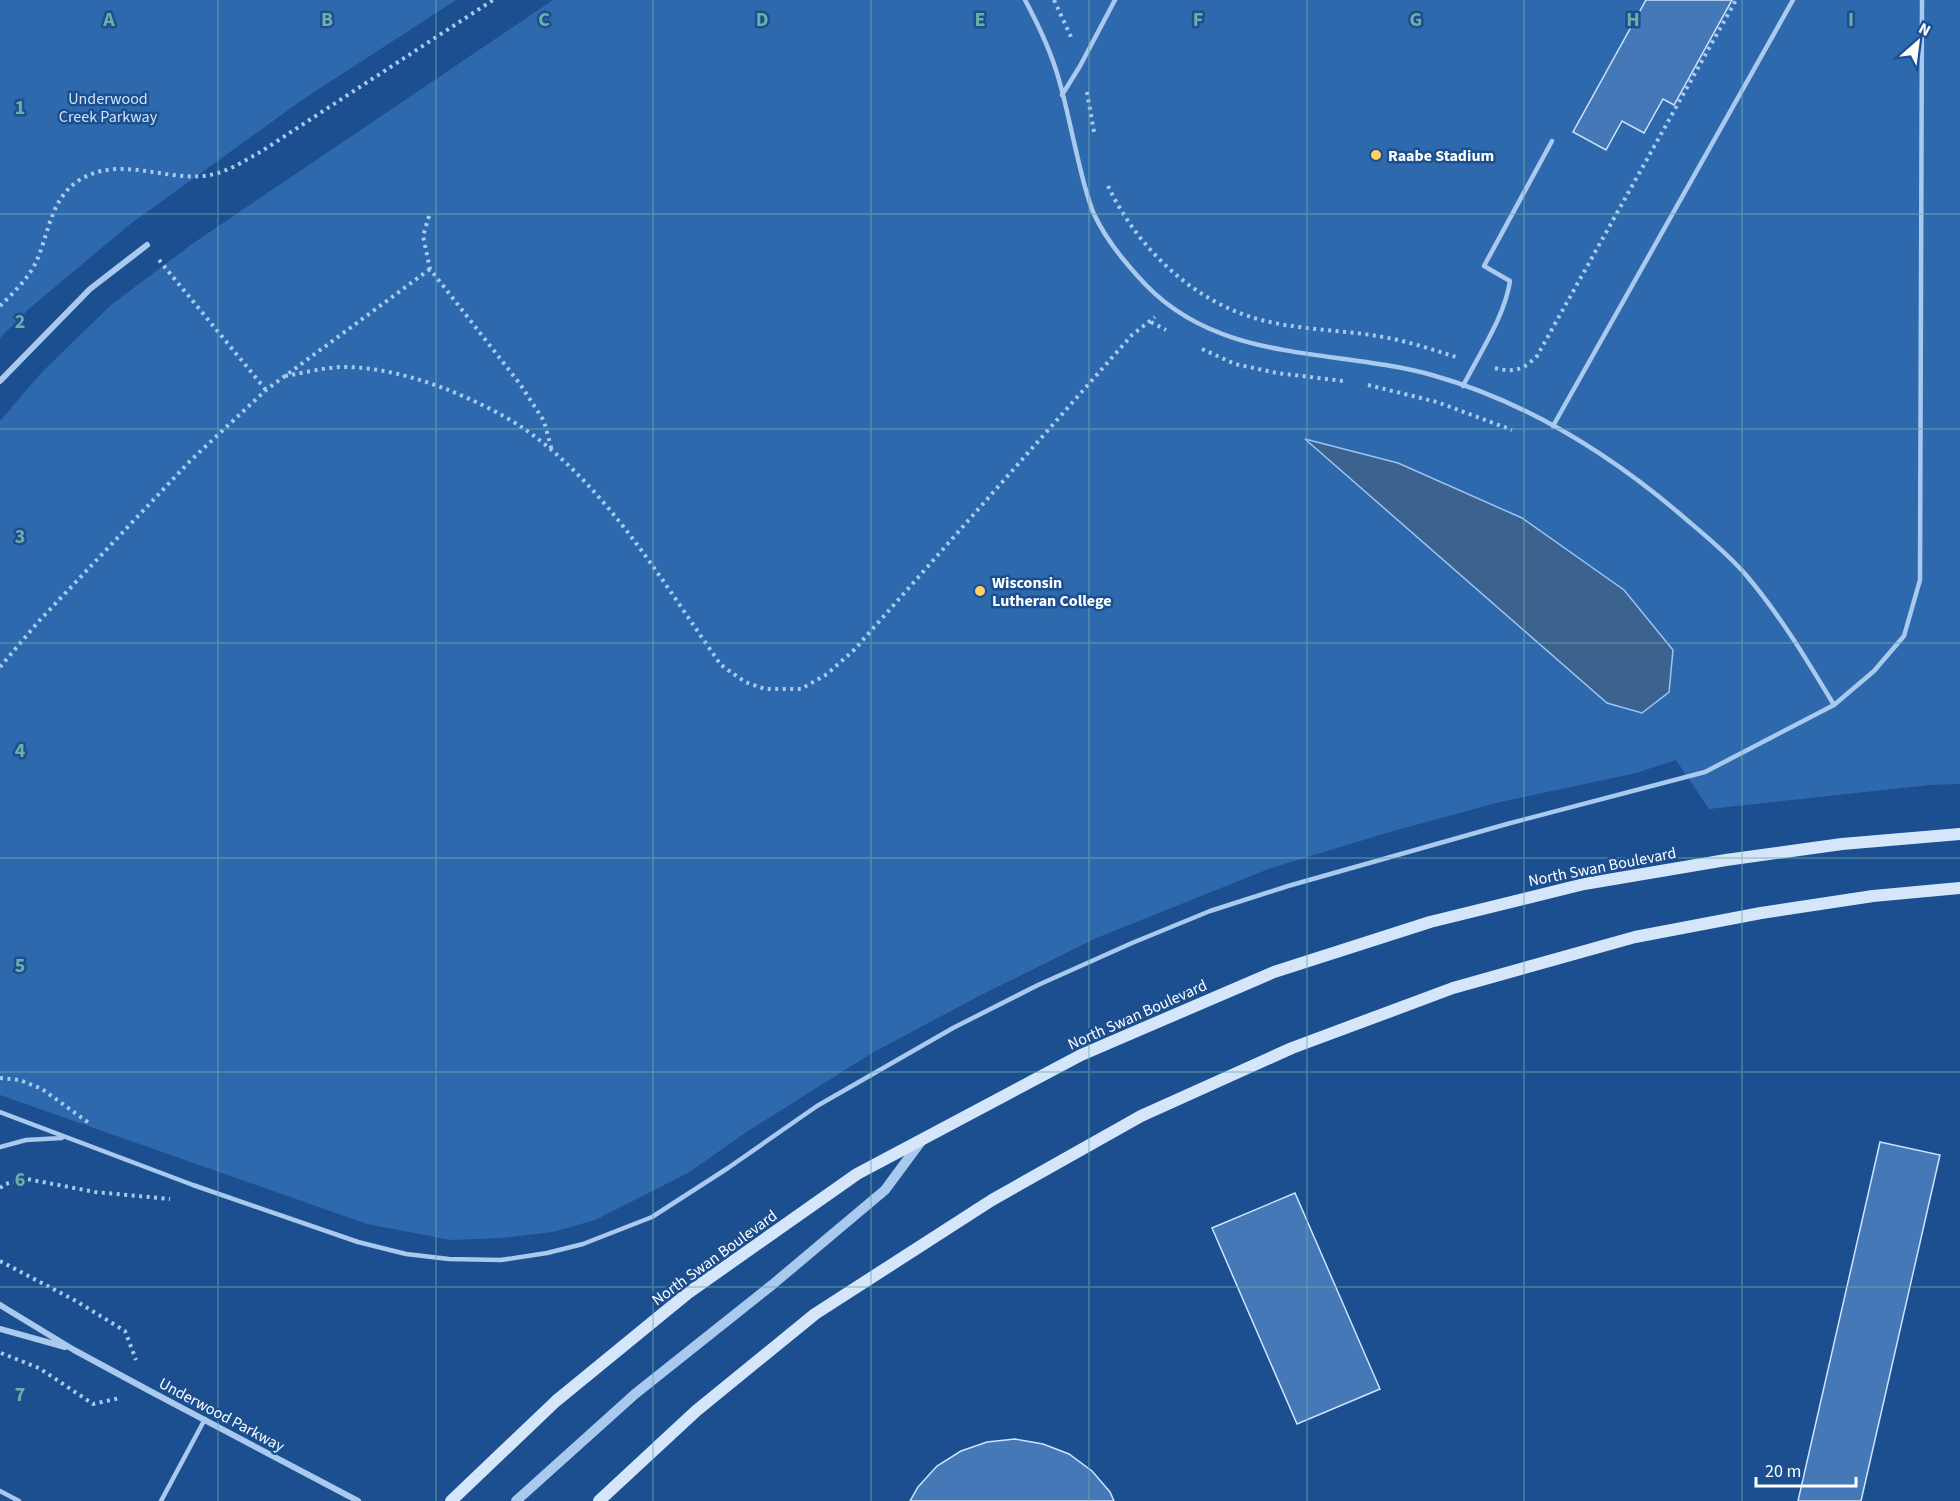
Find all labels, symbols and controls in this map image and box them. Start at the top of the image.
text: A [102,6,115,34]
text: B [321,6,333,34]
text: C [538,6,550,34]
text: D [756,6,768,34]
text: E [975,6,985,34]
text: F [1193,6,1203,34]
text: G [1410,6,1422,34]
text: H [1626,6,1640,34]
text: I [1848,6,1854,34]
north arrow [1888,12,1948,72]
text: N [1915,17,1934,42]
park label: Underwood Creek Parkway [59,88,158,128]
text: 1 [15,94,25,122]
place label: Raabe Stadium [1388,145,1494,167]
marker: Raabe Stadium [1369,148,1383,162]
text: 2 [15,308,25,336]
text: 3 [15,523,25,551]
place label: Wisconsin Lutheran College [992,572,1111,612]
marker: Wisconsin Lutheran College [973,584,987,598]
text: 4 [15,737,26,765]
street label: North Swan Boulevard [1526,842,1678,892]
text: 5 [15,952,25,980]
street label: North Swan Boulevard [1064,974,1210,1056]
text: 6 [15,1166,25,1194]
street label: North Swan Boulevard [647,1205,782,1311]
street label: Underwood Parkway [155,1372,289,1458]
text: 7 [15,1381,25,1409]
scale bar [1756,1450,1856,1488]
text: 20 m [1765,1459,1801,1484]

